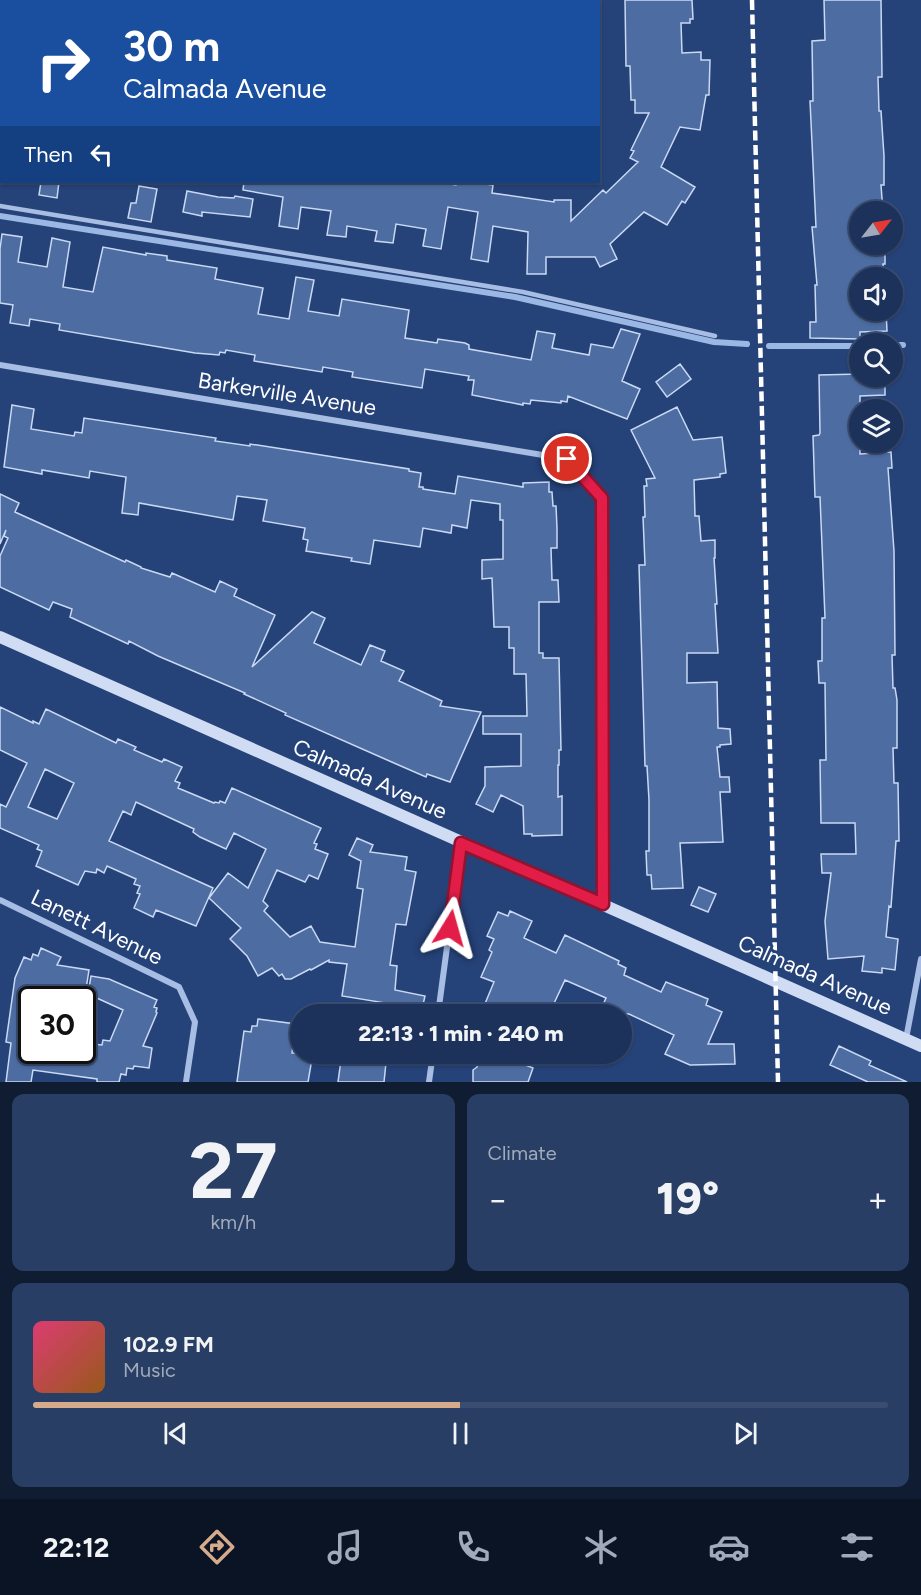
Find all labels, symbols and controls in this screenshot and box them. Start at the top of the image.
text: 30 m [123,21,220,72]
icon: right [24,24,102,102]
text: Calmada Avenue [123,72,327,105]
icon: left [85,138,118,171]
text: Then [24,141,73,168]
north arrow [849,201,903,255]
map controls [849,201,903,453]
button: sound [849,267,903,321]
button: search [849,333,903,387]
street label: Barkerville Avenue [196,367,378,421]
button: layers [849,399,903,453]
pin [541,433,592,484]
icon: arrive [550,442,583,475]
street label: Calmada Avenue [289,733,451,825]
street label: Lanett Avenue [27,883,167,971]
position arrow [418,896,482,960]
street label: Calmada Avenue [734,929,896,1021]
speed limit sign: 30 [18,986,96,1064]
text: 22:13 · 1 min · 240 m [358,1020,564,1047]
text: 27 [189,1124,278,1218]
text: Climate [488,1141,557,1165]
text: 19° [656,1171,719,1225]
text: − [488,1180,508,1219]
text: + [867,1180,888,1219]
text: km/h [210,1210,256,1234]
text: 102.9 FM [123,1331,214,1358]
text: Music [123,1358,176,1382]
icon: previous [159,1417,192,1450]
icon: pause [444,1417,477,1450]
icon: next [729,1417,762,1450]
icon: directions [196,1526,238,1568]
icon: music [324,1526,366,1568]
icon: phone [452,1526,494,1568]
icon: climate [580,1526,622,1568]
icon: car [708,1526,750,1568]
icon: filters [836,1526,878,1568]
text: 22:12 [43,1531,109,1564]

